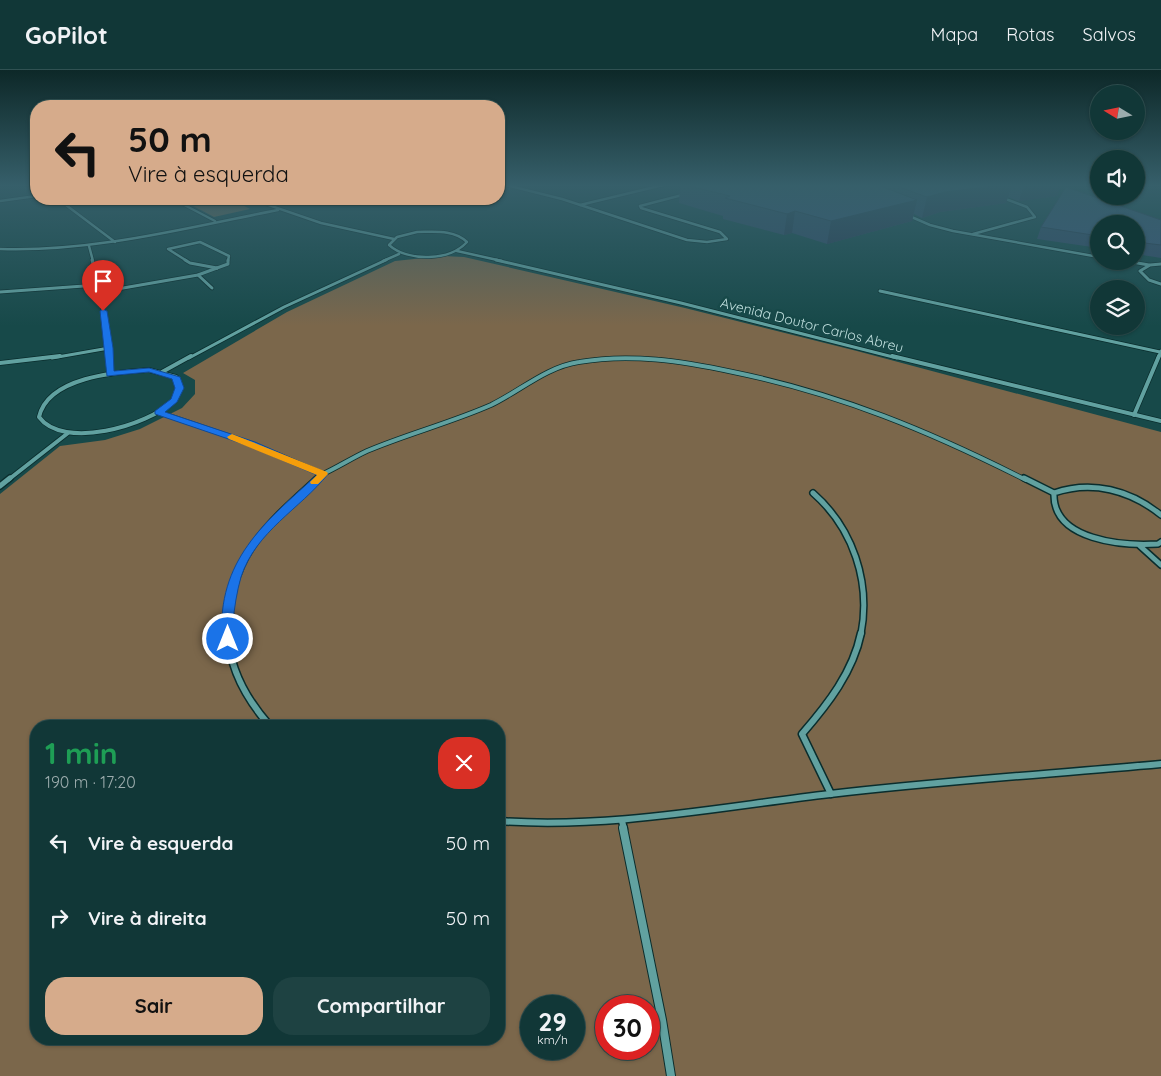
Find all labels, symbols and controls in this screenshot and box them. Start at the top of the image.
text: GoPilot [25,20,108,50]
text: Mapa [931,23,978,46]
text: Rotas [1006,23,1055,46]
text: Salvos [1083,23,1136,46]
north arrow [1090,85,1145,140]
map controls [1090,85,1145,335]
text: 50 m [128,117,212,161]
icon: left [45,120,110,185]
button: sound [1090,150,1145,205]
text: Vire à esquerda [128,160,289,188]
button: search [1090,215,1145,270]
pin [82,260,124,311]
icon: arrive [89,267,117,295]
button: layers [1090,280,1145,335]
street label: Avenida Doutor Carlos Abreu [719,294,905,356]
position arrow [201,612,253,664]
text: 1 min [45,734,118,772]
button: close [438,737,490,789]
text: 190 m · 17:20 [45,772,136,792]
icon: left [45,829,73,857]
text: Vire à esquerda [88,831,233,855]
text: 50 m [446,831,490,855]
icon: right [45,904,73,932]
text: Vire à direita [88,906,207,930]
text: 50 m [446,906,490,930]
button: Sair [45,977,263,1035]
button: Compartilhar [273,977,490,1035]
speed limit sign: 30 [595,995,660,1060]
text: 29 [538,1006,567,1037]
text: km/h [537,1032,568,1047]

